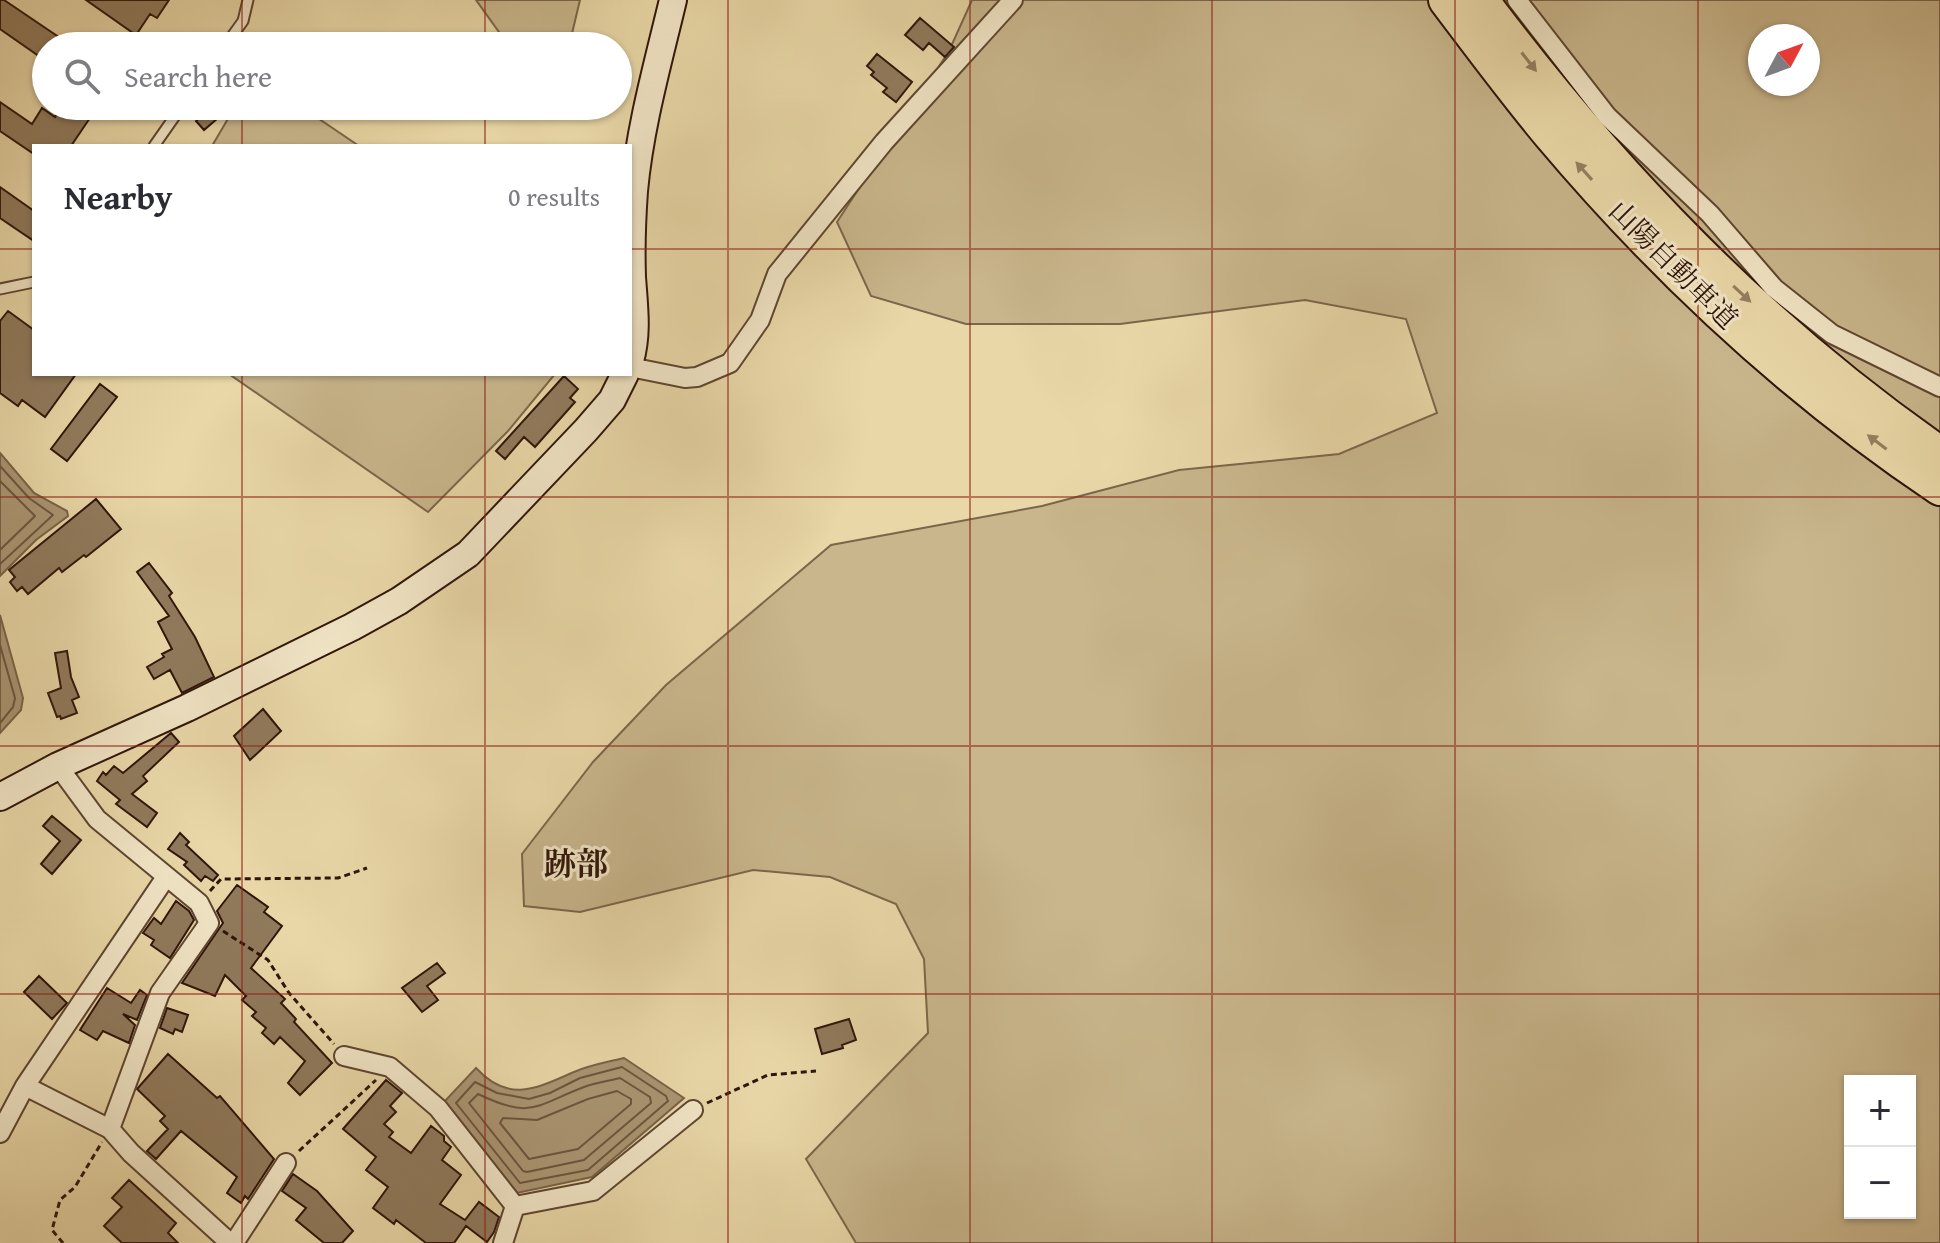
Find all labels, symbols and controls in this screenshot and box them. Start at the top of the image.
north arrow [1748,24,1820,96]
search box [32,32,632,120]
one-way arrow [1520,52,1536,72]
icon: search [60,54,104,98]
text: Search here [124,54,272,98]
one-way arrow [1575,162,1593,181]
text: Nearby [64,172,173,221]
text: 0 results [508,177,600,216]
street label: 山陽自動車道 [1600,190,1748,338]
one-way arrow [1732,285,1751,303]
one-way arrow [1867,435,1887,451]
district label: 跡部 [544,840,608,887]
map controls [1844,1075,1916,1219]
button: + [1844,1075,1916,1147]
button: − [1844,1147,1916,1219]

